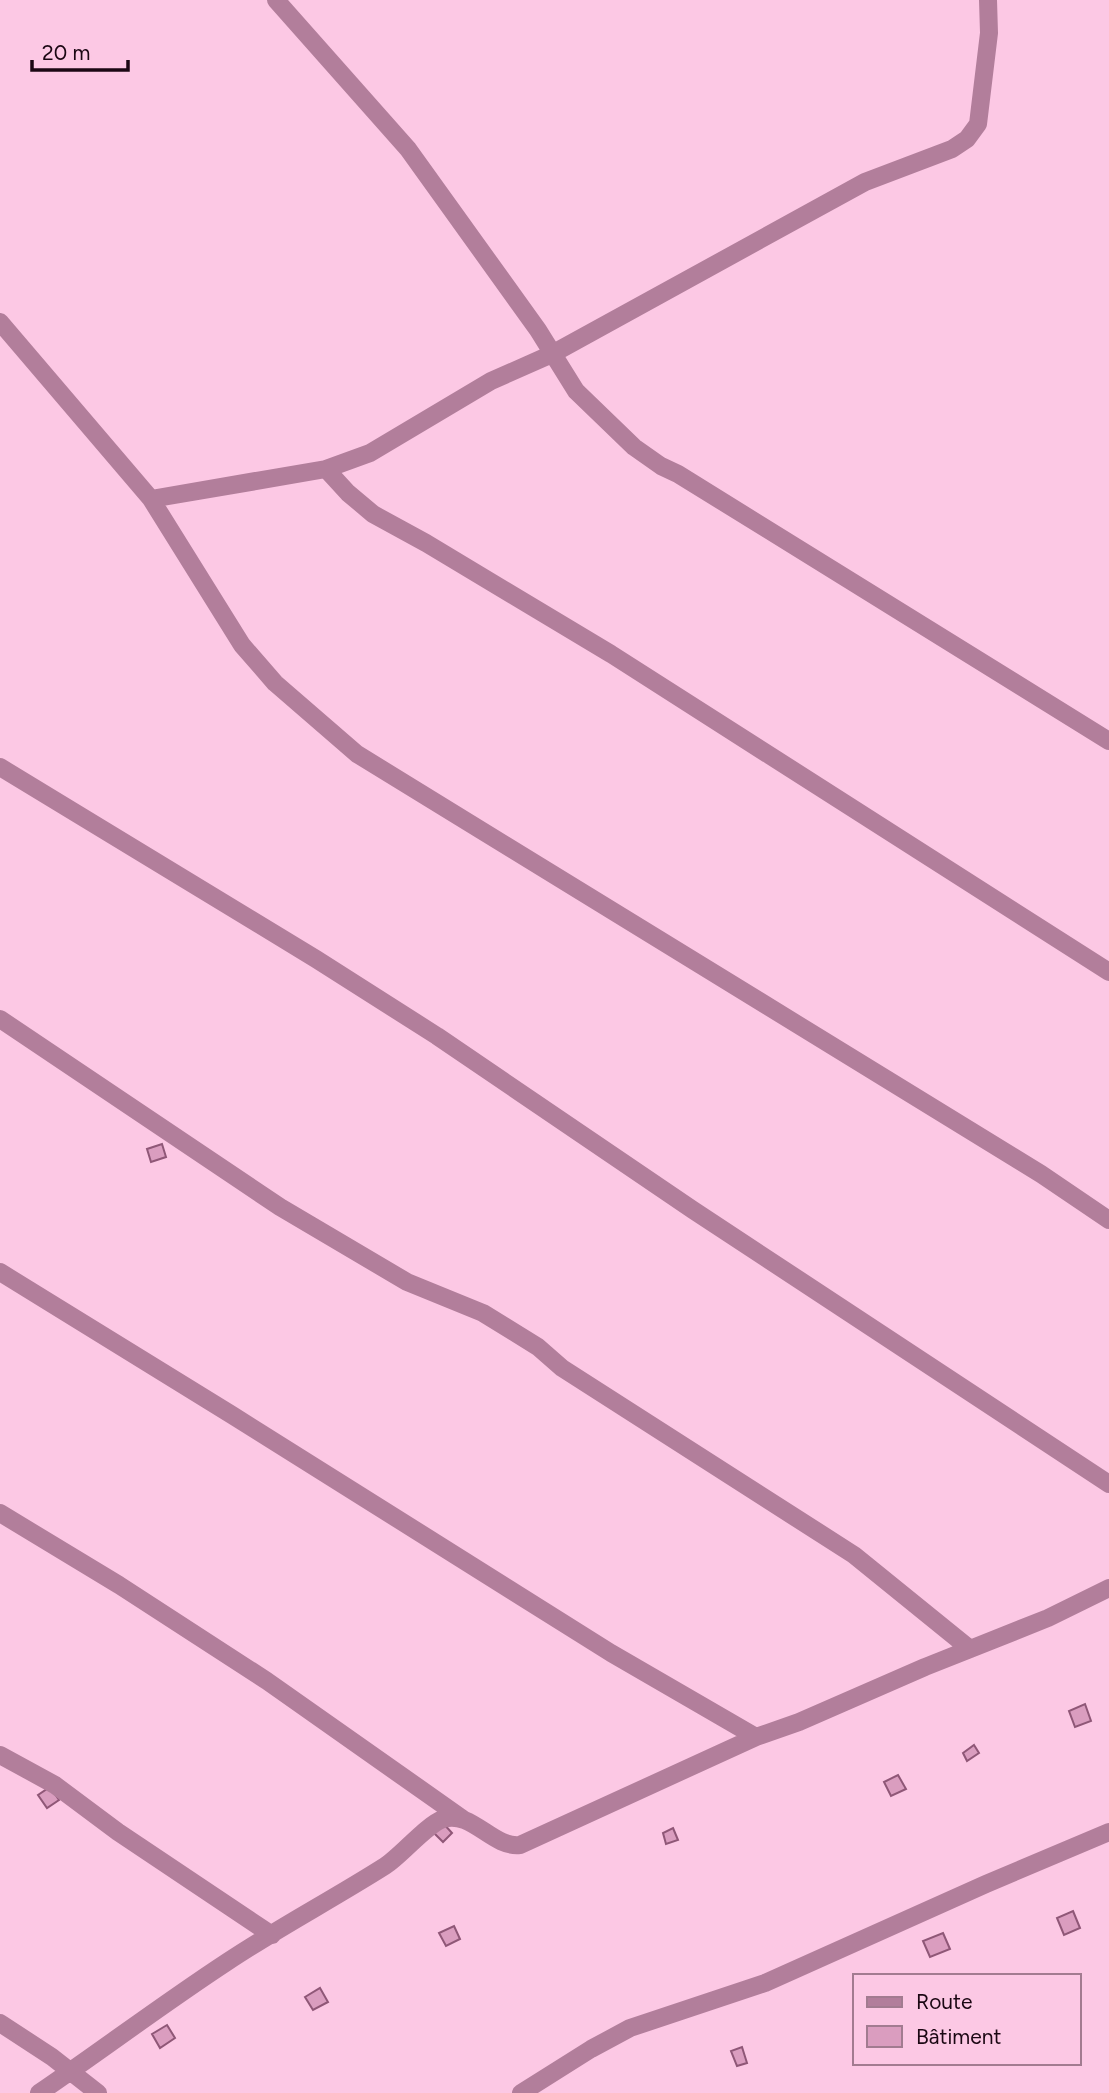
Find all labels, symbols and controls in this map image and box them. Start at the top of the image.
scale bar [32,28,128,72]
text: 20 m [42,40,90,65]
legend [853,1974,1081,2065]
text: Route [916,1989,972,2014]
text: Bâtiment [916,2024,1001,2049]

